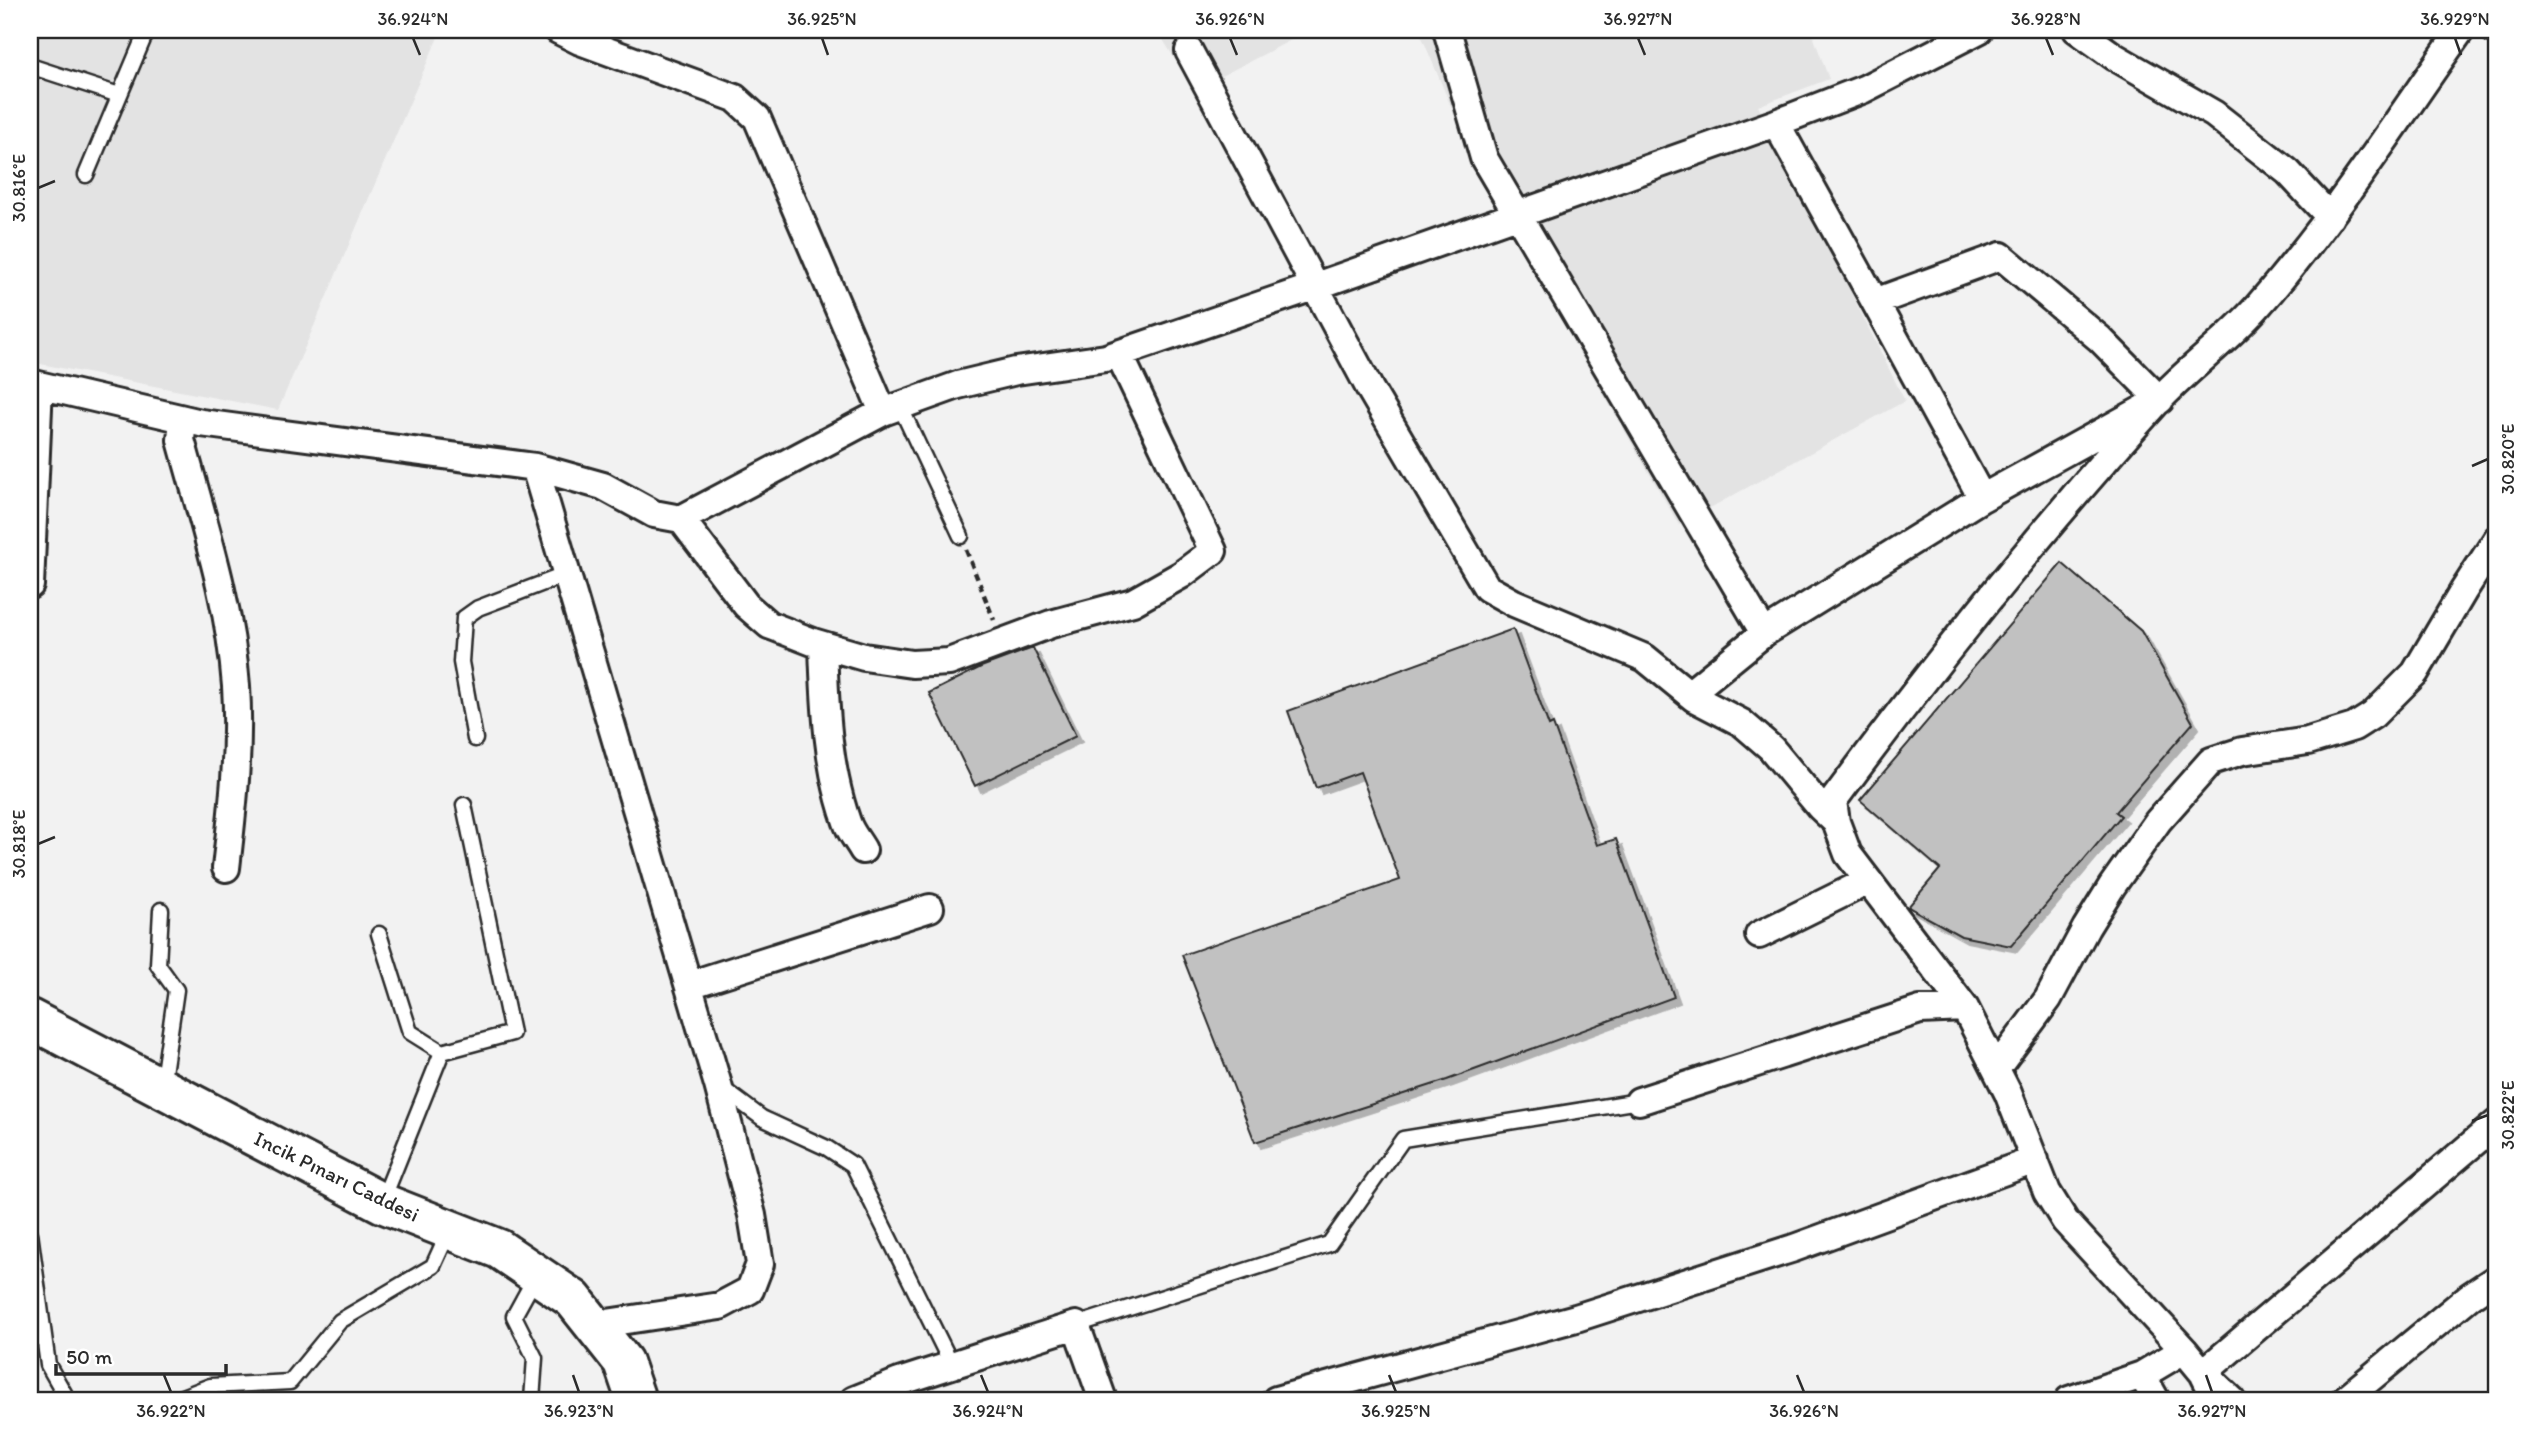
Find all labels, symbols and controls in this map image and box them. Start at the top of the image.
text: 36.924°N [378,8,448,30]
text: 36.925°N [787,8,857,30]
text: 36.926°N [1195,8,1265,30]
text: 36.927°N [1603,8,1673,30]
text: 36.928°N [2011,8,2081,30]
text: 36.929°N [2420,8,2490,30]
text: 30.816°E [8,154,30,222]
text: 30.820°E [2497,423,2519,495]
text: 30.818°E [8,810,30,878]
text: 30.822°E [2497,1080,2519,1150]
street label: Incik Pınarı Caddesi [250,1125,424,1227]
scale bar [56,1332,226,1376]
text: 50 m [66,1344,113,1369]
text: 36.922°N [136,1400,206,1422]
text: 36.923°N [544,1400,614,1422]
text: 36.924°N [953,1400,1023,1422]
text: 36.925°N [1361,1400,1431,1422]
text: 36.926°N [1769,1400,1839,1422]
text: 36.927°N [2177,1400,2247,1422]

